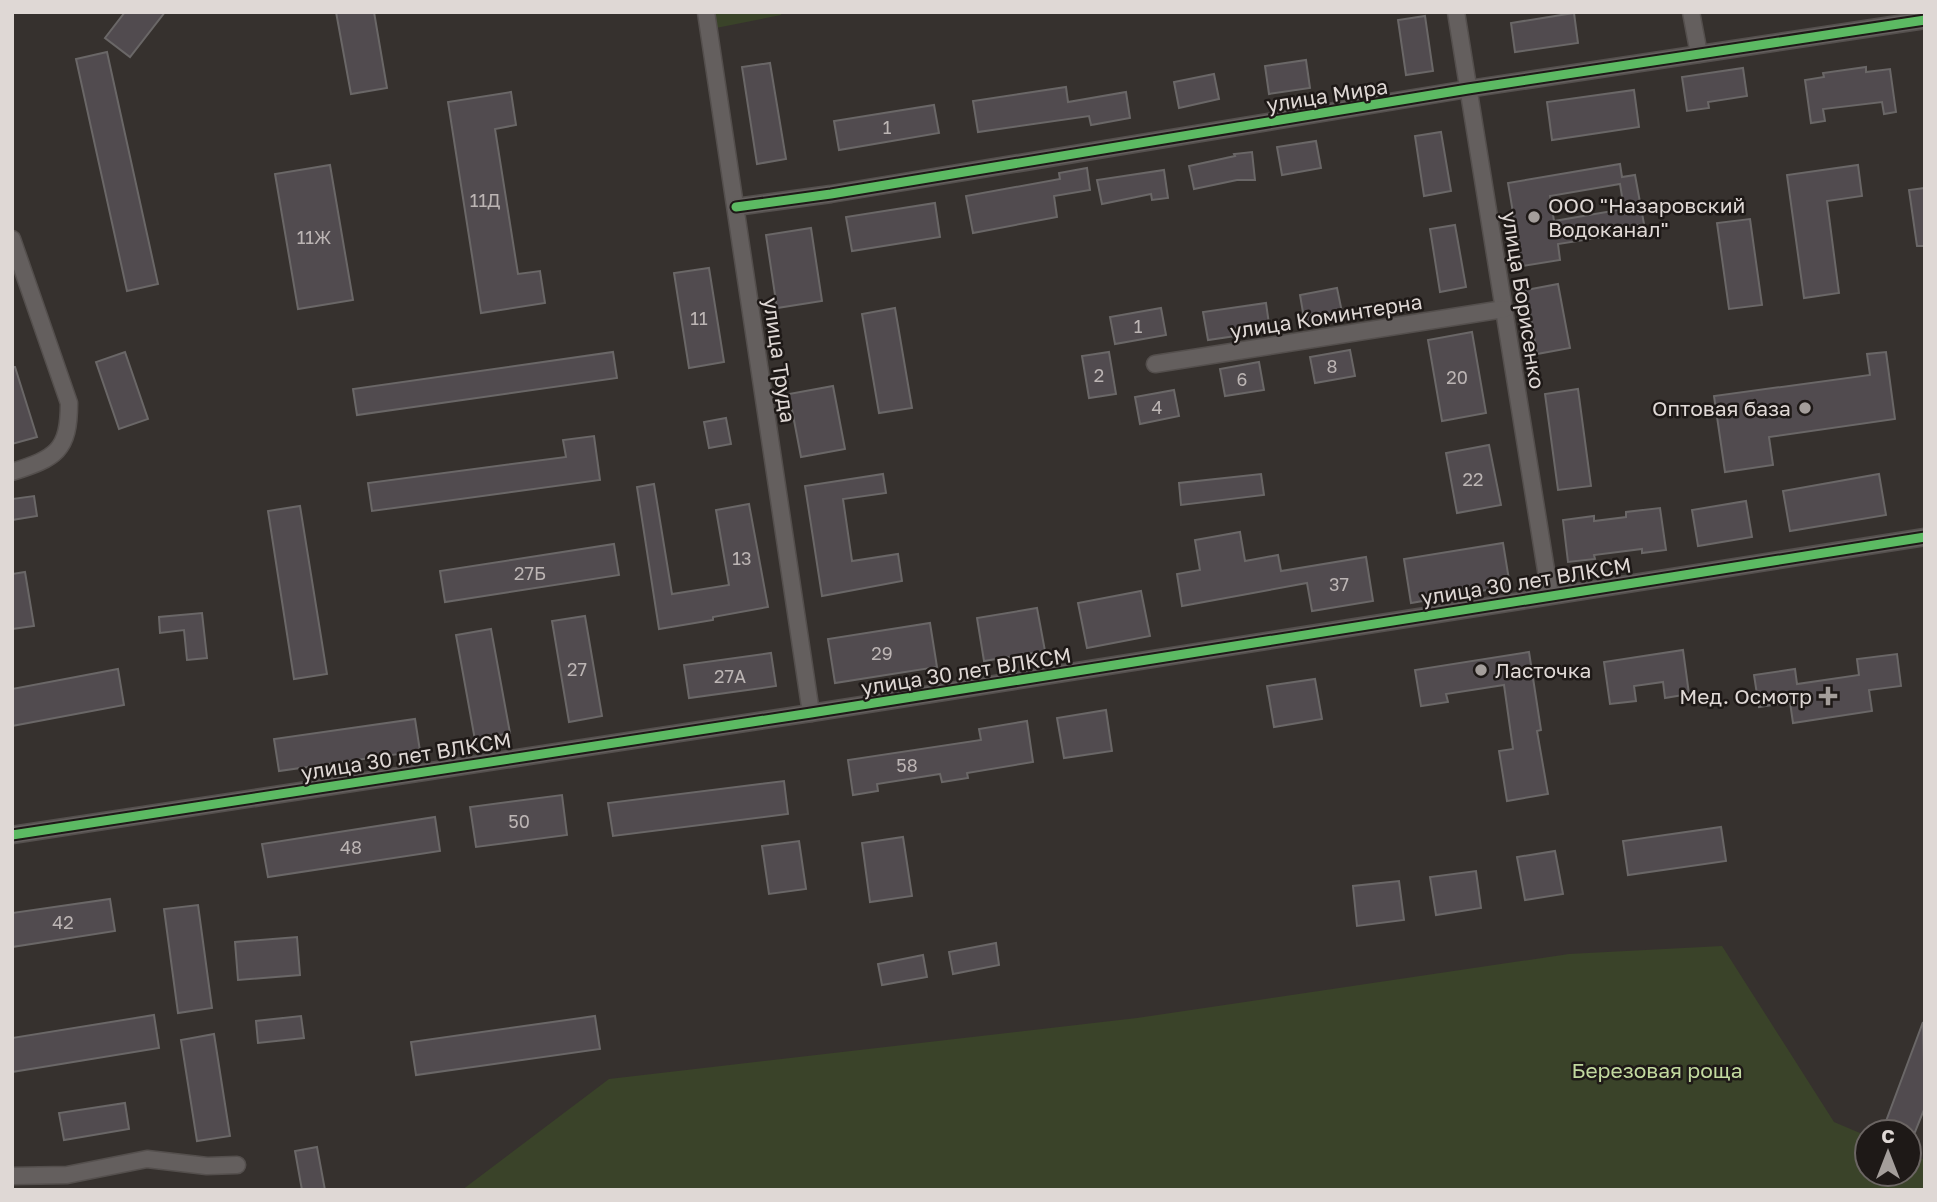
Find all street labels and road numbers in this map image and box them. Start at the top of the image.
street label: улица Мира [1265,73,1389,117]
street label: улица Борисенко [1497,209,1551,391]
street label: улица Коминтерна [1228,288,1424,344]
street label: улица Труда [758,296,802,424]
street label: улица 30 лет ВЛКСМ [1419,552,1633,610]
street label: улица 30 лет ВЛКСМ [859,642,1073,700]
street label: улица 30 лет ВЛКСМ [299,727,513,785]

